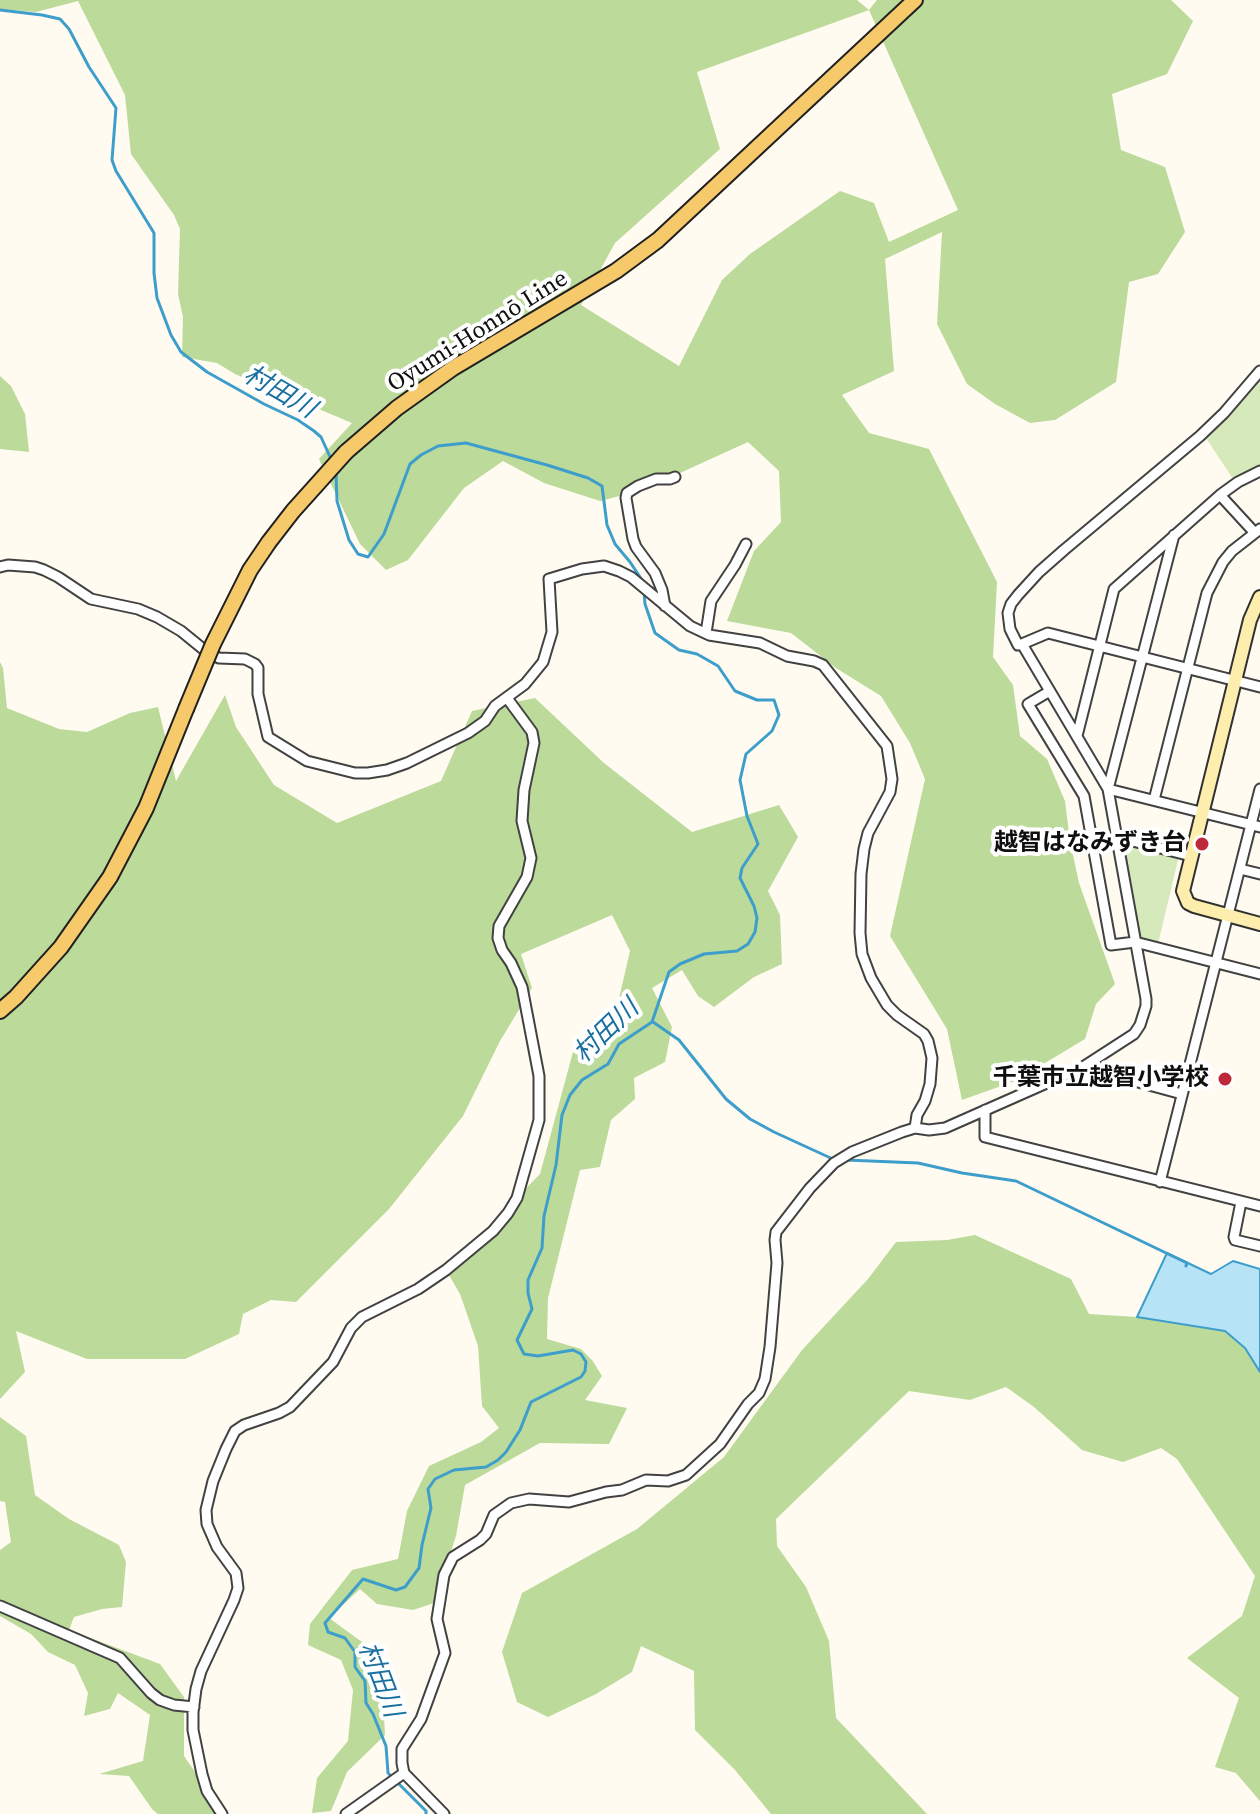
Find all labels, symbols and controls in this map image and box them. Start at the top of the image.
street label: Oyumi-Honnō Line [383,265,573,399]
water label: 村田川 [237,360,321,426]
place label: 越智はなみずき台 [994,830,1186,858]
marker: 越智はなみずき台 [1193,835,1211,853]
water label: 村田川 [568,994,646,1070]
place label: 千葉市立越智小学校 [993,1065,1209,1093]
marker: 千葉市立越智小学校 [1216,1070,1234,1088]
water label: 村田川 [350,1638,408,1722]

